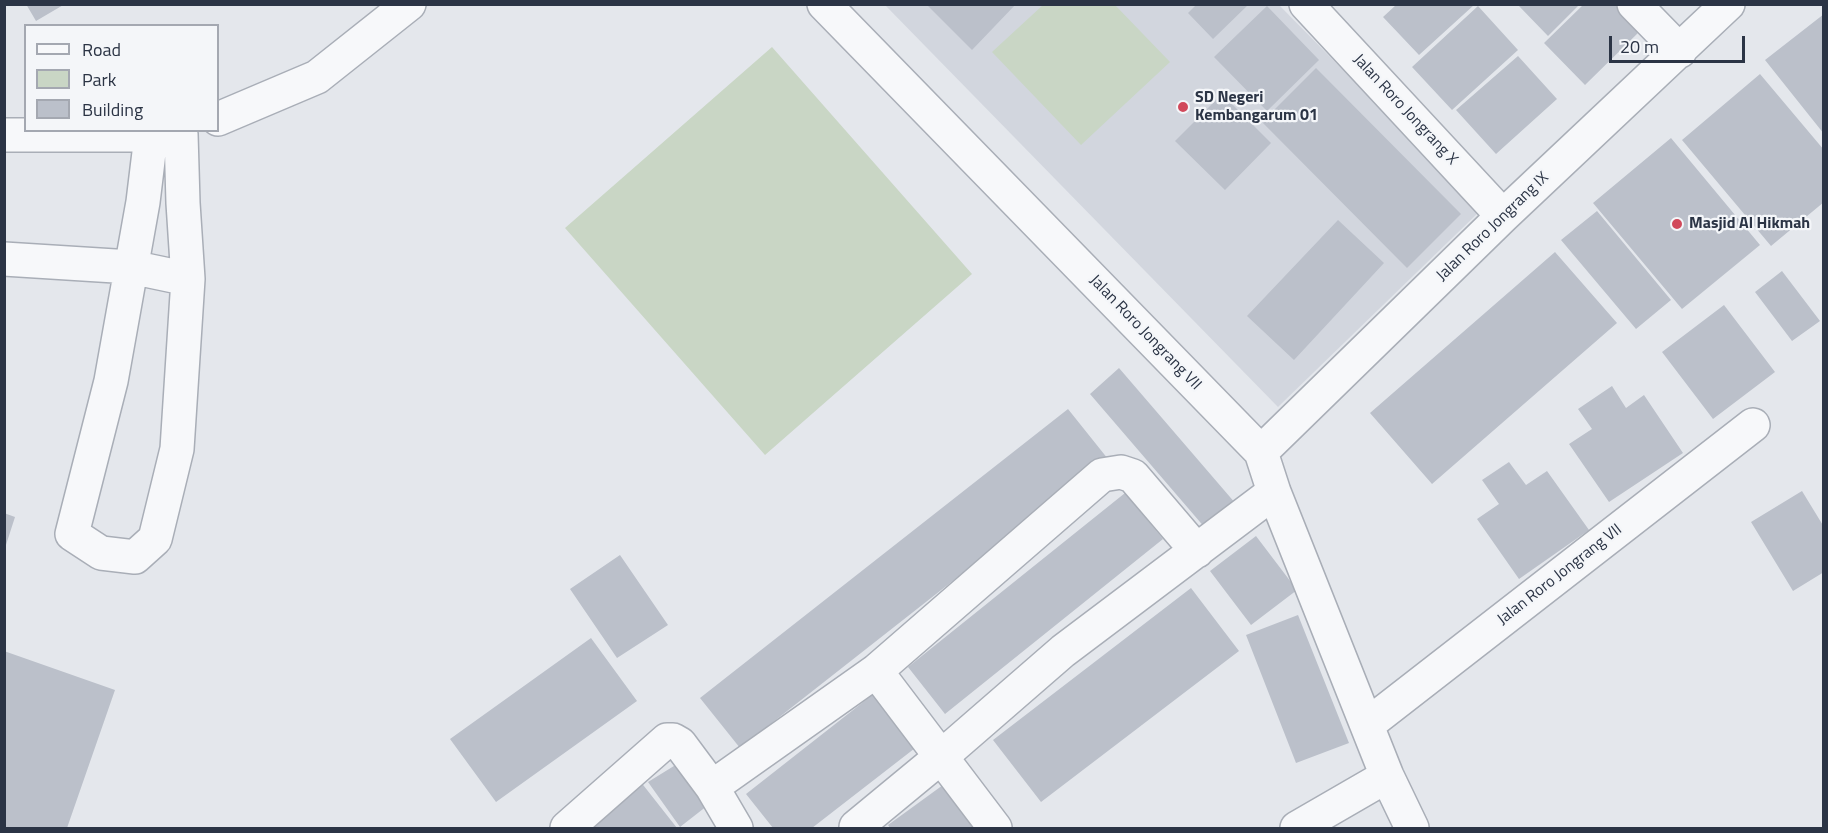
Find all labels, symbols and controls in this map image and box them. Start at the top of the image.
legend [24,24,219,132]
scale bar [1612,24,1748,62]
text: 20 m [1620,33,1659,60]
text: Road [82,36,121,63]
street label: Jalan Roro Jongrang X [1349,51,1461,169]
text: Park [82,66,116,93]
place label: SD Negeri Kembangarum 01 [1195,88,1318,126]
text: Building [82,96,143,123]
marker: SD Negeri Kembangarum 01 [1176,100,1190,114]
street label: Jalan Roro Jongrang IX [1433,169,1553,285]
place label: Masjid Al Hikmah [1689,214,1810,234]
marker: Masjid Al Hikmah [1670,217,1684,231]
street label: Jalan Roro Jongrang VII [1085,271,1205,395]
street label: Jalan Roro Jongrang VII [1494,520,1626,630]

